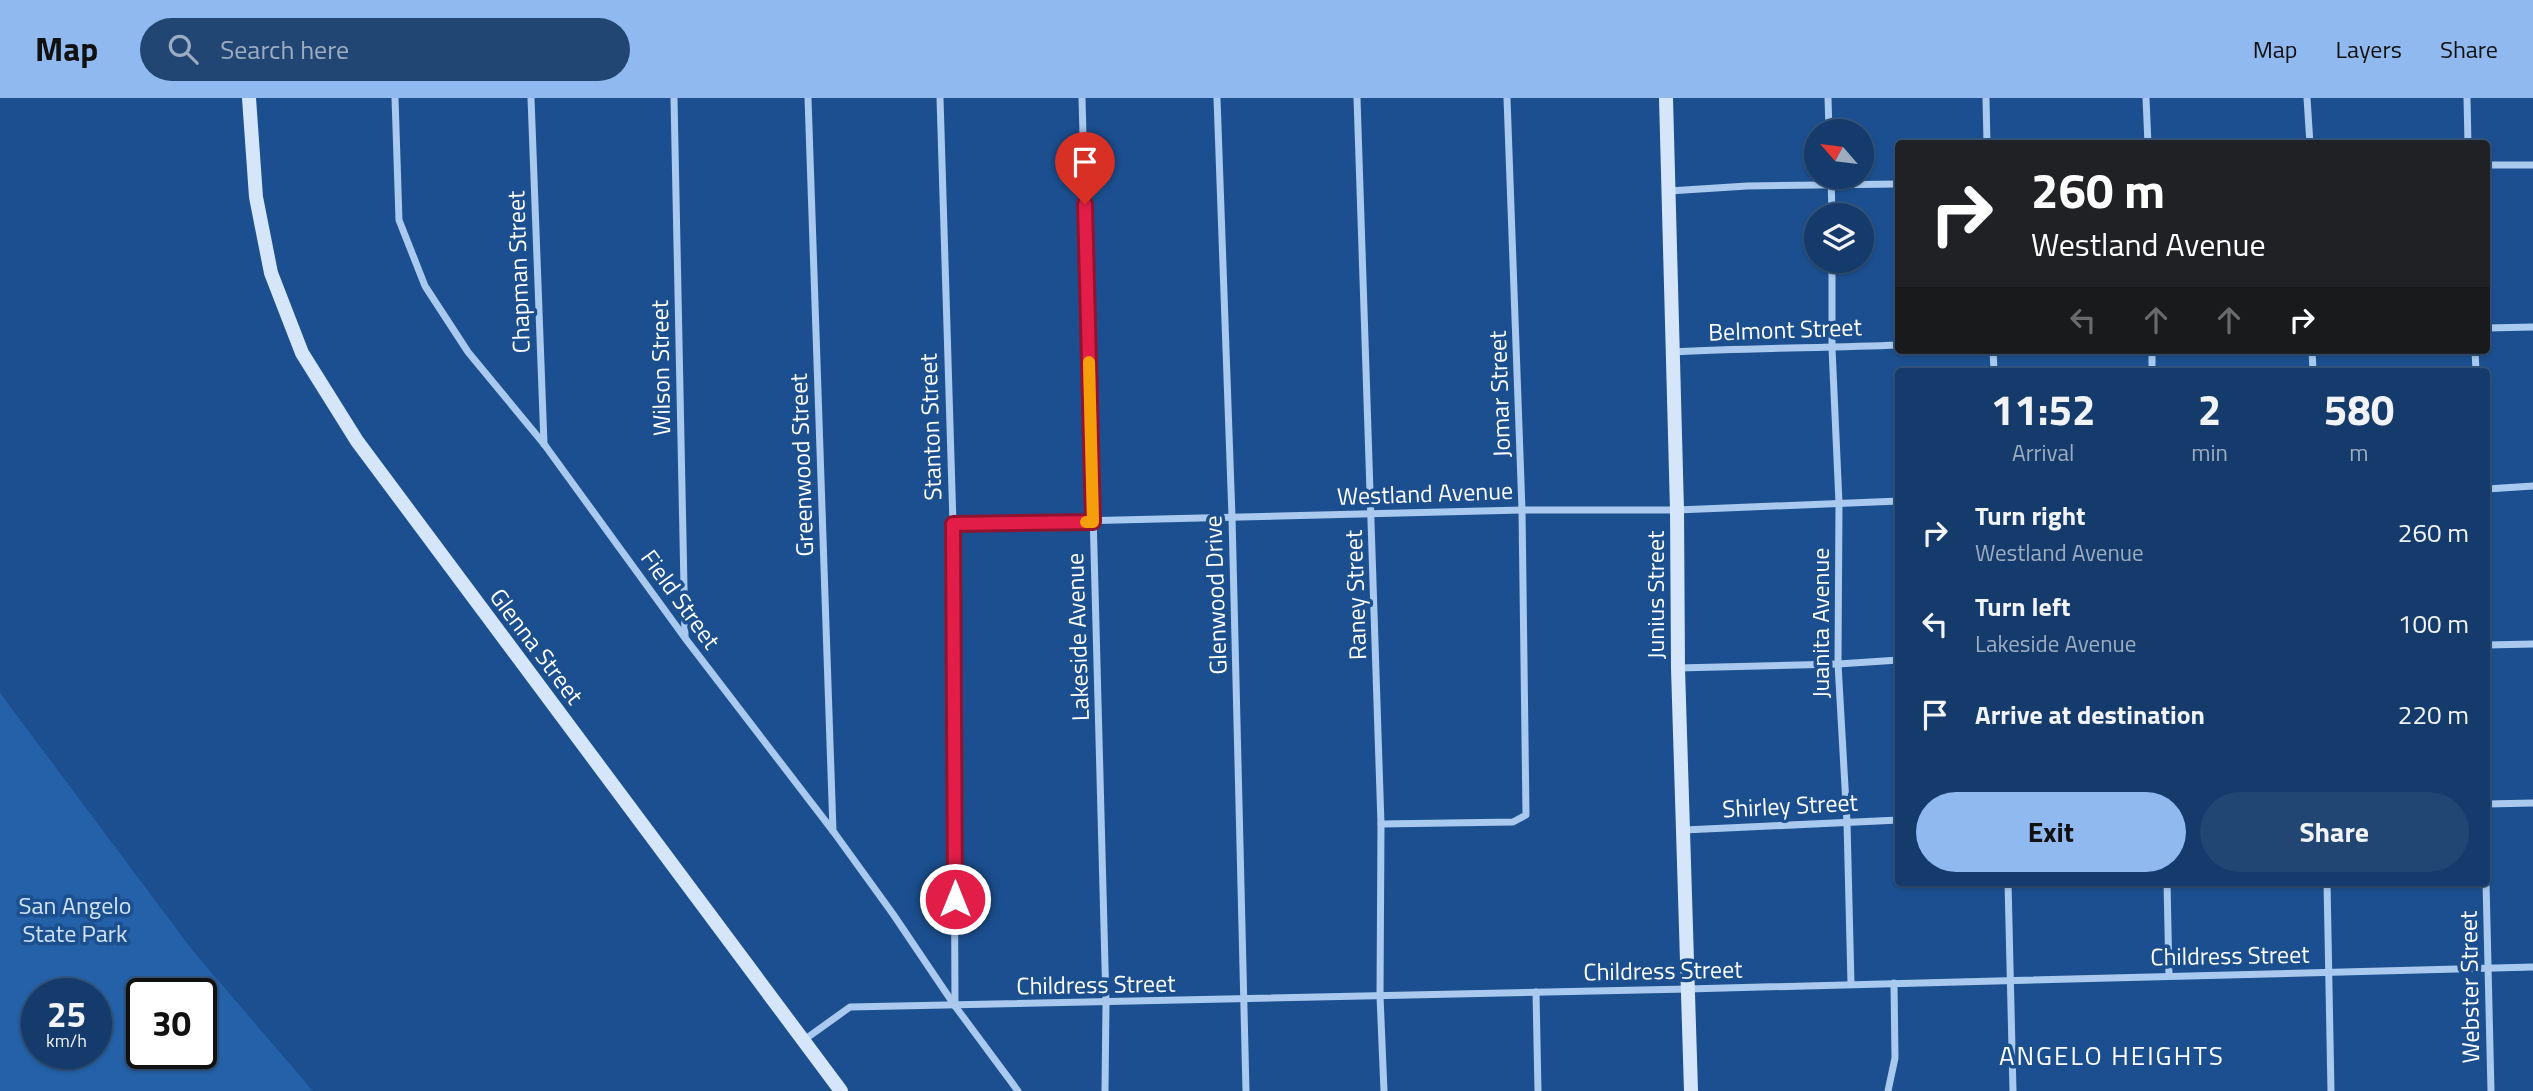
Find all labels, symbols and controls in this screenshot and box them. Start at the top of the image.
search box [140,18,630,81]
text: Map [35,24,98,74]
icon: search [164,30,202,68]
text: Search here [220,30,349,69]
text: Map [2253,31,2298,67]
text: Layers [2336,31,2402,67]
text: Share [2440,31,2498,67]
north arrow [1804,119,1874,189]
map controls [1804,119,1874,273]
pin [1055,132,1115,204]
icon: arrive [1066,143,1104,181]
text: 260 m [2031,152,2165,227]
icon: right [1916,168,2007,259]
street label: Chapman Street [497,189,539,354]
button: layers [1804,203,1874,273]
text: Westland Avenue [2031,220,2266,268]
street label: Wilson Street [641,299,679,436]
icon: left [2064,301,2102,339]
icon: ahead [2137,301,2175,339]
icon: ahead [2210,301,2248,339]
icon: right [2283,301,2321,339]
street label: Belmont Street [1708,308,1863,350]
street label: Jomar Street [1479,329,1519,458]
street label: Stanton Street [909,352,951,501]
street label: Greenwood Street [780,372,822,557]
text: 11:52 [1991,377,2096,441]
text: 2 [2198,377,2221,441]
text: 580 [2324,377,2394,441]
text: Arrival [2012,435,2074,470]
text: min [2191,435,2228,470]
text: m [2349,435,2369,470]
street label: Westland Avenue [1336,472,1514,514]
text: Turn right [1975,496,2086,535]
text: 260 m [2398,513,2469,552]
icon: right [1916,514,1954,552]
street label: Glenwood Drive [1194,515,1236,675]
street label: Raney Street [1335,529,1375,661]
street label: Junius Street [1637,530,1673,659]
text: Westland Avenue [1975,535,2144,570]
street label: Field Street [633,542,730,657]
street label: Juanita Avenue [1802,548,1838,698]
street label: Lakeside Avenue [1056,552,1098,722]
street label: Glenna Street [481,580,593,712]
text: Turn left [1975,587,2070,626]
text: 100 m [2398,604,2469,643]
icon: left [1916,605,1954,643]
text: Lakeside Avenue [1975,626,2136,661]
text: Arrive at destination [1975,695,2205,734]
text: 220 m [2398,695,2469,734]
icon: arrive [1916,696,1954,734]
street label: Shirley Street [1721,783,1859,827]
button: Exit [1916,792,2186,872]
button: Share [2200,792,2469,872]
position arrow [918,862,992,936]
park label: San Angelo State Park [18,887,132,951]
street label: Webster Street [2450,910,2488,1064]
street label: Childress Street [2150,936,2310,974]
street label: Childress Street [1583,951,1743,989]
street label: Childress Street [1016,965,1176,1003]
speed limit sign: 30 [126,978,217,1069]
text: 25 [47,987,86,1041]
text: km/h [46,1027,87,1054]
district label: ANGELO HEIGHTS [1999,1036,2225,1075]

